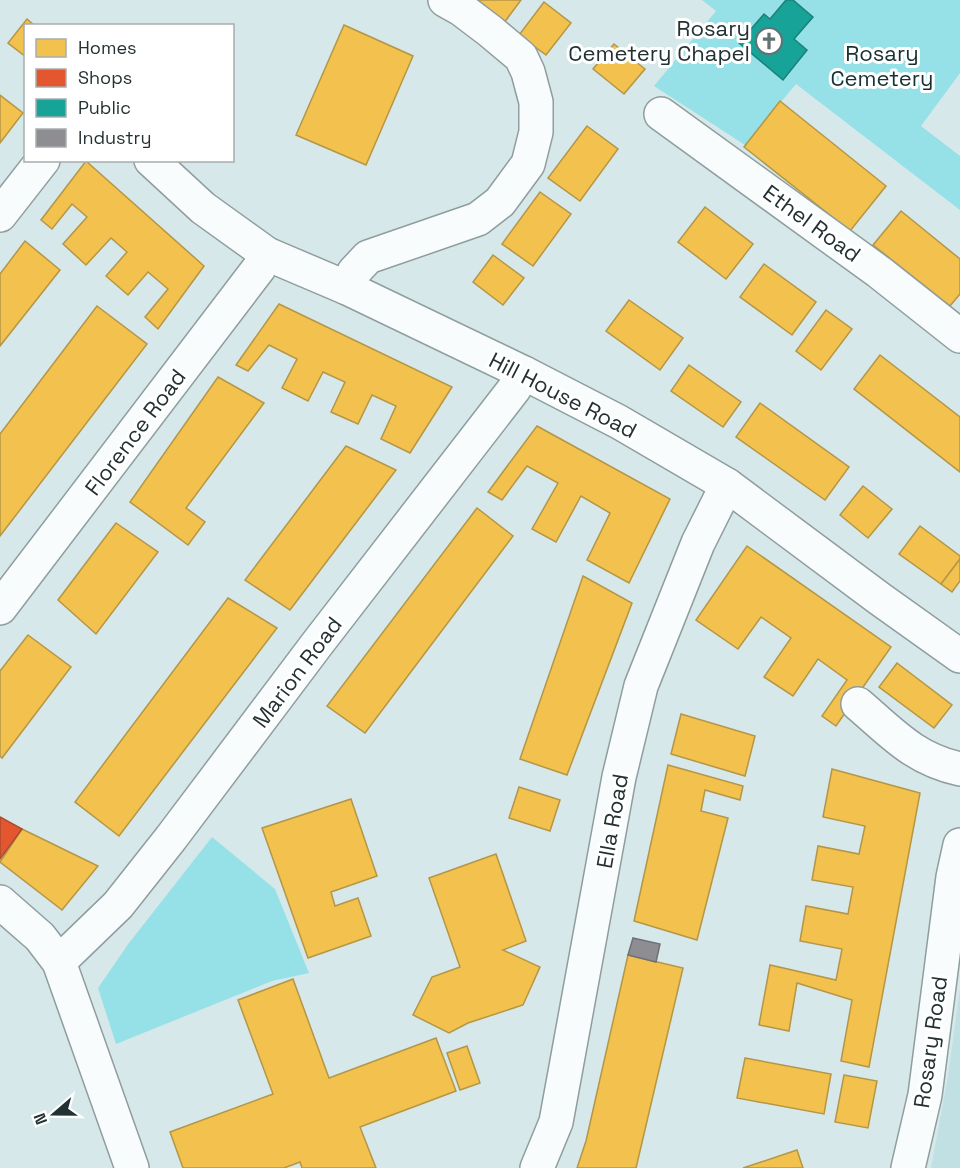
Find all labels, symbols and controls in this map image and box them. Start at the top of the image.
place label: Rosary Cemetery Chapel [568,14,750,67]
legend [24,24,234,162]
church icon: Rosary Cemetery Chapel [754,26,784,56]
text: Homes [78,36,137,59]
park label: Rosary Cemetery [830,39,934,92]
text: Shops [78,66,132,89]
text: Public [78,96,131,119]
text: Industry [78,126,151,149]
street label: Ethel Road [758,178,866,268]
street label: Hill House Road [484,346,642,444]
street label: Florence Road [78,363,192,501]
street label: Marion Road [246,611,348,733]
street label: Ella Road [590,772,634,870]
street label: Rosary Road [907,974,953,1110]
north arrow [24,1084,84,1144]
text: N [29,1110,52,1128]

